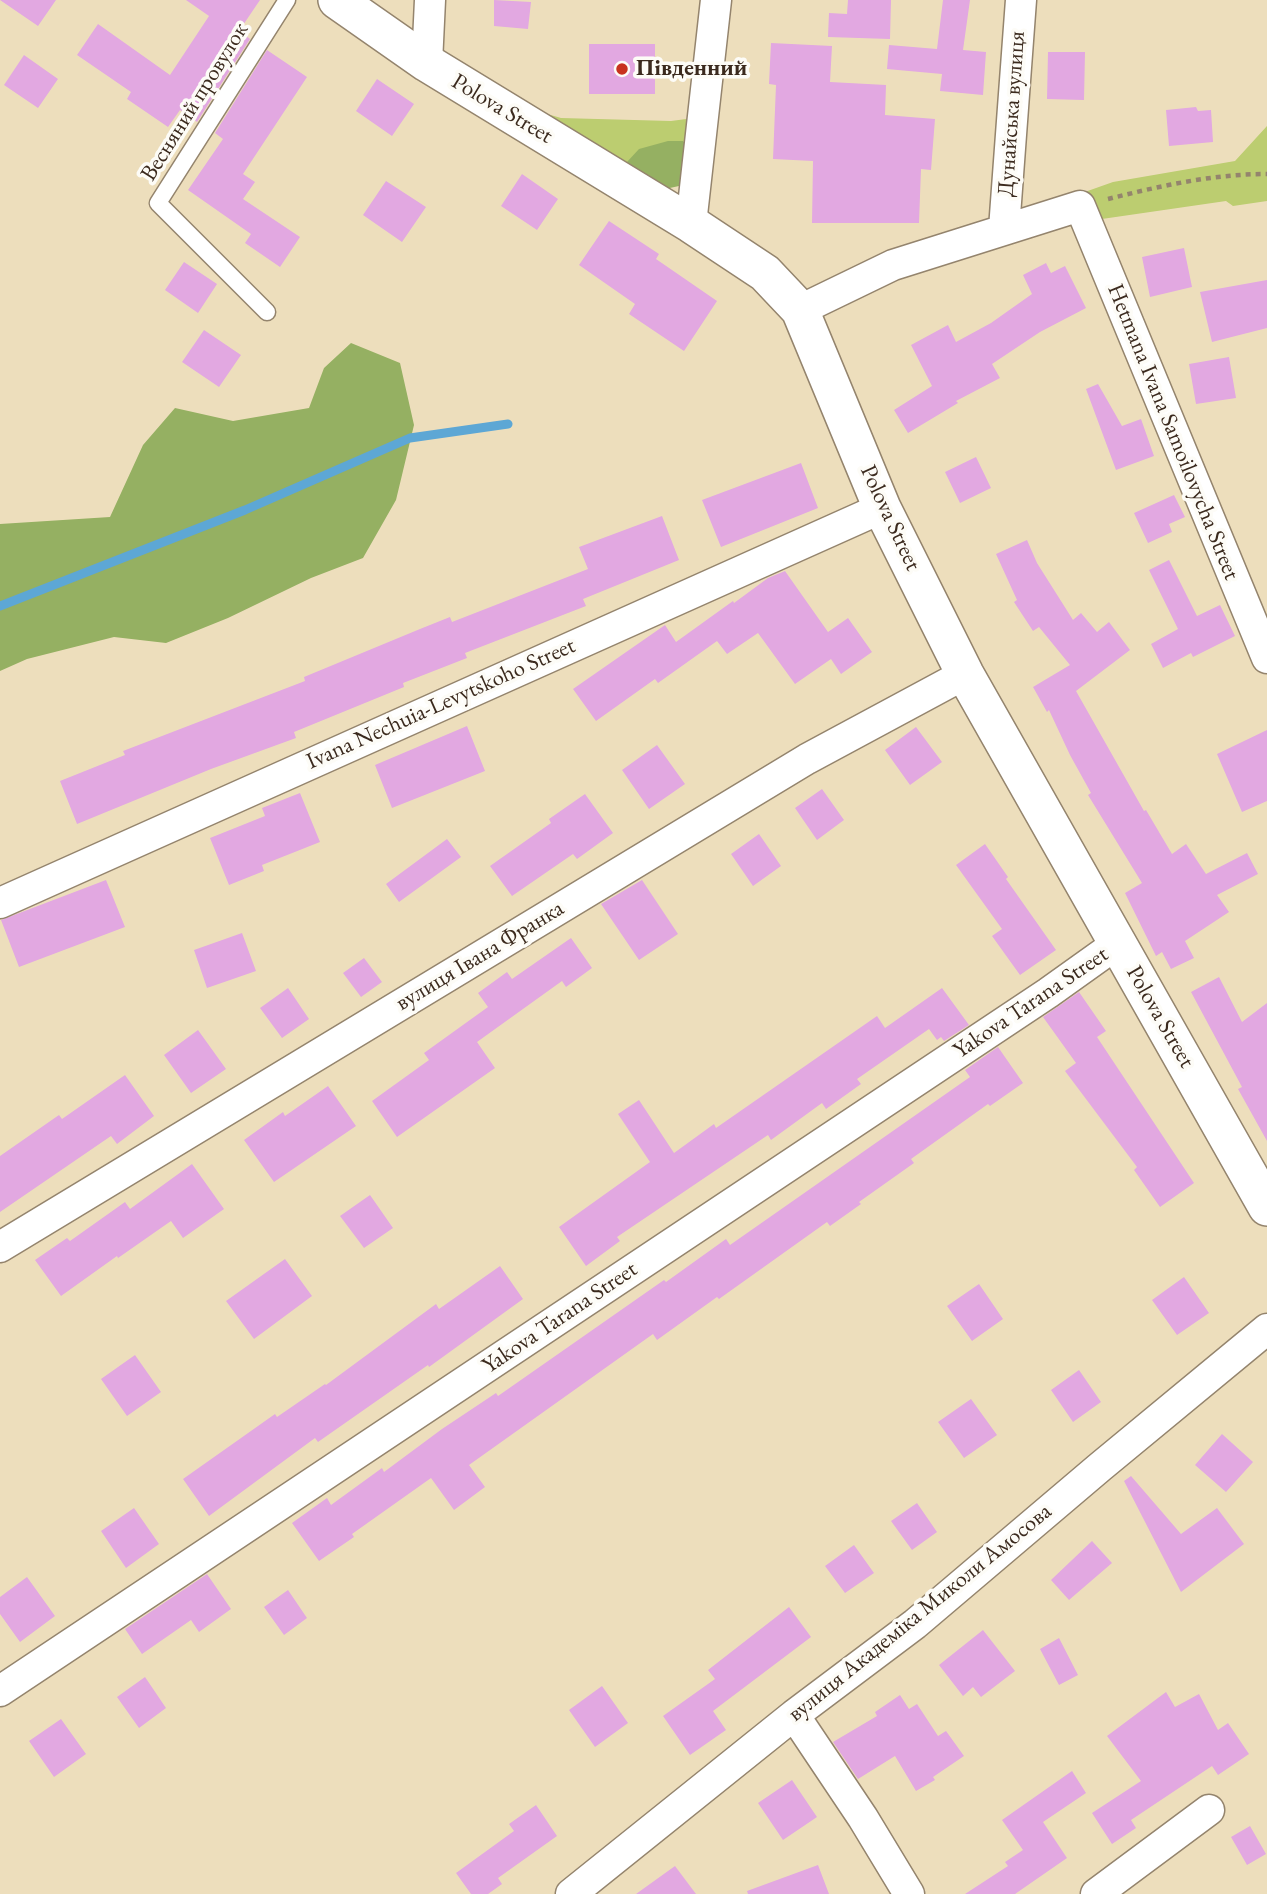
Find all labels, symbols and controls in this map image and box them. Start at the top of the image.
street label: Весняний провулок [135,18,255,186]
street label: Дунайська вулиця [992,30,1032,198]
place label: Південний [636,55,747,83]
marker: Південний [614,61,630,77]
street label: Polova Street [446,68,558,150]
street label: Hetmana Ivana Samoilovycha Street [1101,280,1245,584]
street label: Polova Street [854,461,926,575]
street label: Ivana Nechuia-Levytskoho Street [302,632,580,776]
street label: вулиця Івана Франка [391,895,569,1017]
street label: Yakova Tarana Street [948,941,1114,1065]
street label: Polova Street [1120,961,1200,1073]
street label: Yakova Tarana Street [477,1256,643,1380]
street label: вулиця Академіка Миколи Амосова [783,1498,1057,1728]

